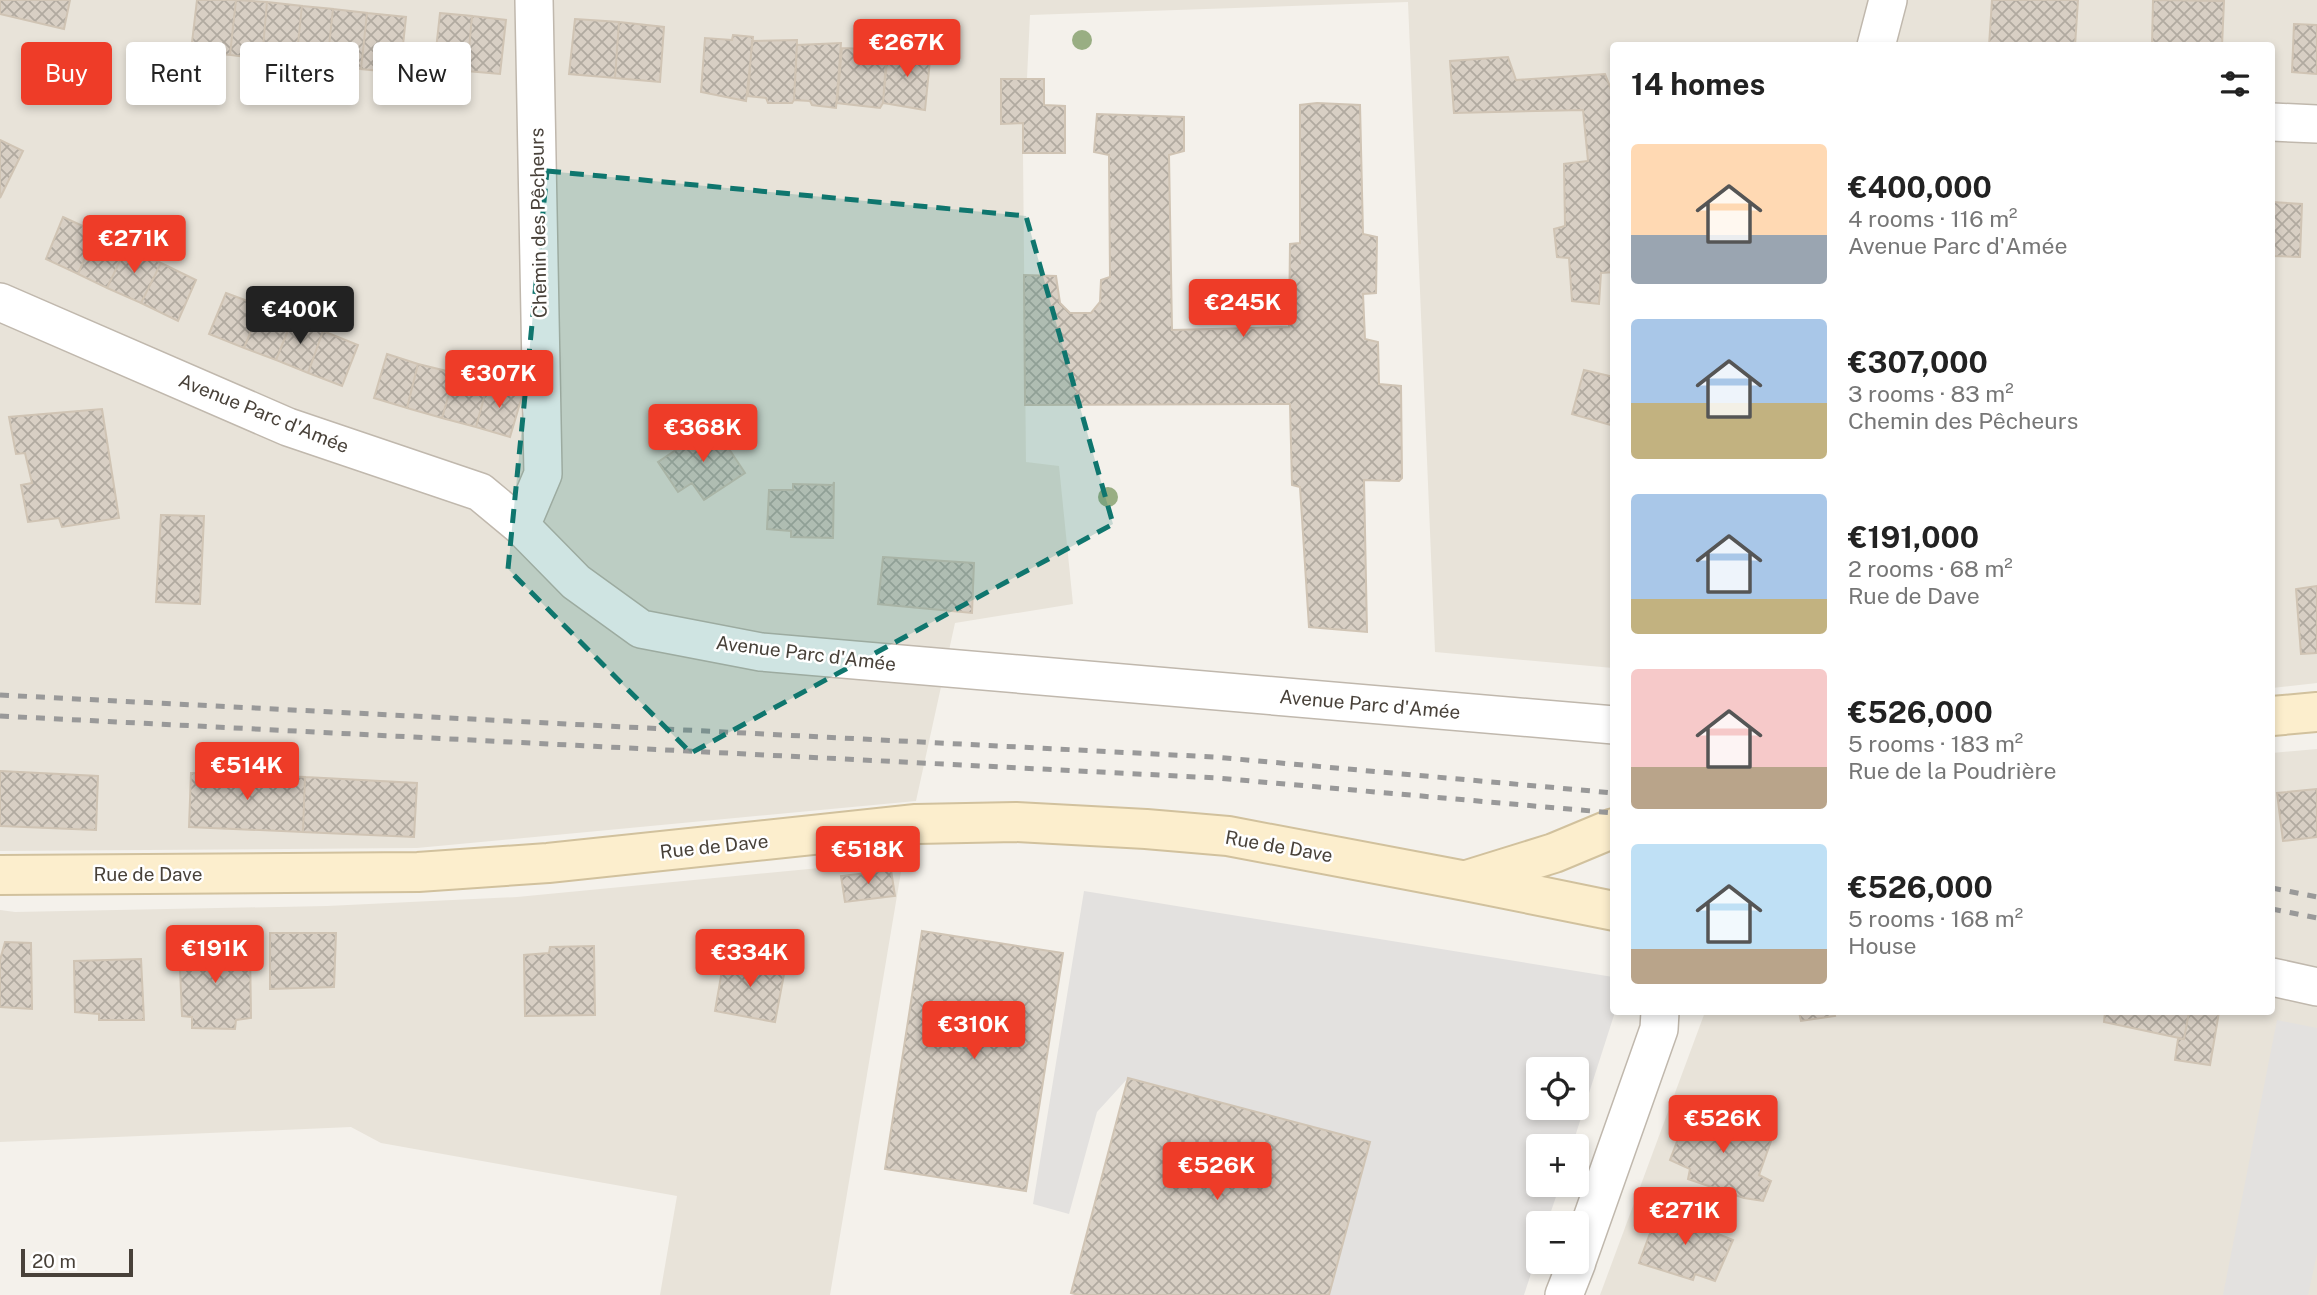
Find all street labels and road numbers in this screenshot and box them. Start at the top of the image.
street label: Chemin des Pêcheurs [525,128,551,318]
street label: Avenue Parc d'Amée [176,369,352,457]
street label: Avenue Parc d'Amée [715,631,897,675]
street label: Avenue Parc d'Amée [1279,685,1461,723]
street label: Rue de Dave [1223,826,1335,866]
street label: Rue de Dave [659,829,769,863]
street label: Rue de Dave [94,863,202,885]

